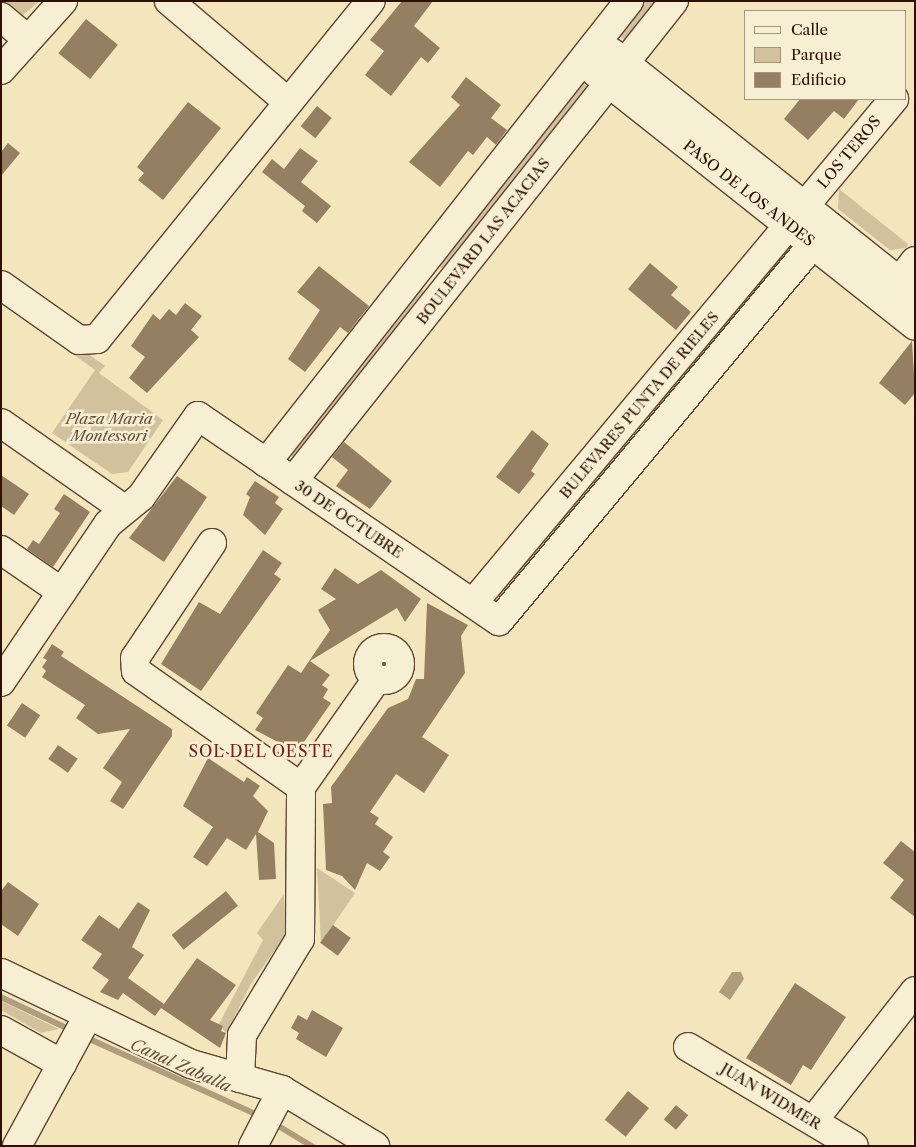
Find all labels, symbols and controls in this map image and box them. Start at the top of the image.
legend [744,10,906,100]
text: Calle [791,20,828,39]
text: Parque [791,45,841,64]
text: Edificio [791,70,846,89]
street label: LOS TEROS [813,112,885,192]
street label: PASO DE LOS ANDES [680,136,818,250]
street label: BOULEVARD LAS ACACIAS [412,154,554,328]
street label: BULEVARES PUNTA DE RIELES [555,308,723,502]
park label: Plaza Maria Montessori [65,409,153,444]
street label: 30 DE OCTUBRE [291,476,407,562]
district label: SOL DEL OESTE [186,741,336,761]
water label: Canal Zaballa [128,1034,234,1096]
street label: JUAN WIDMER [717,1059,825,1133]

